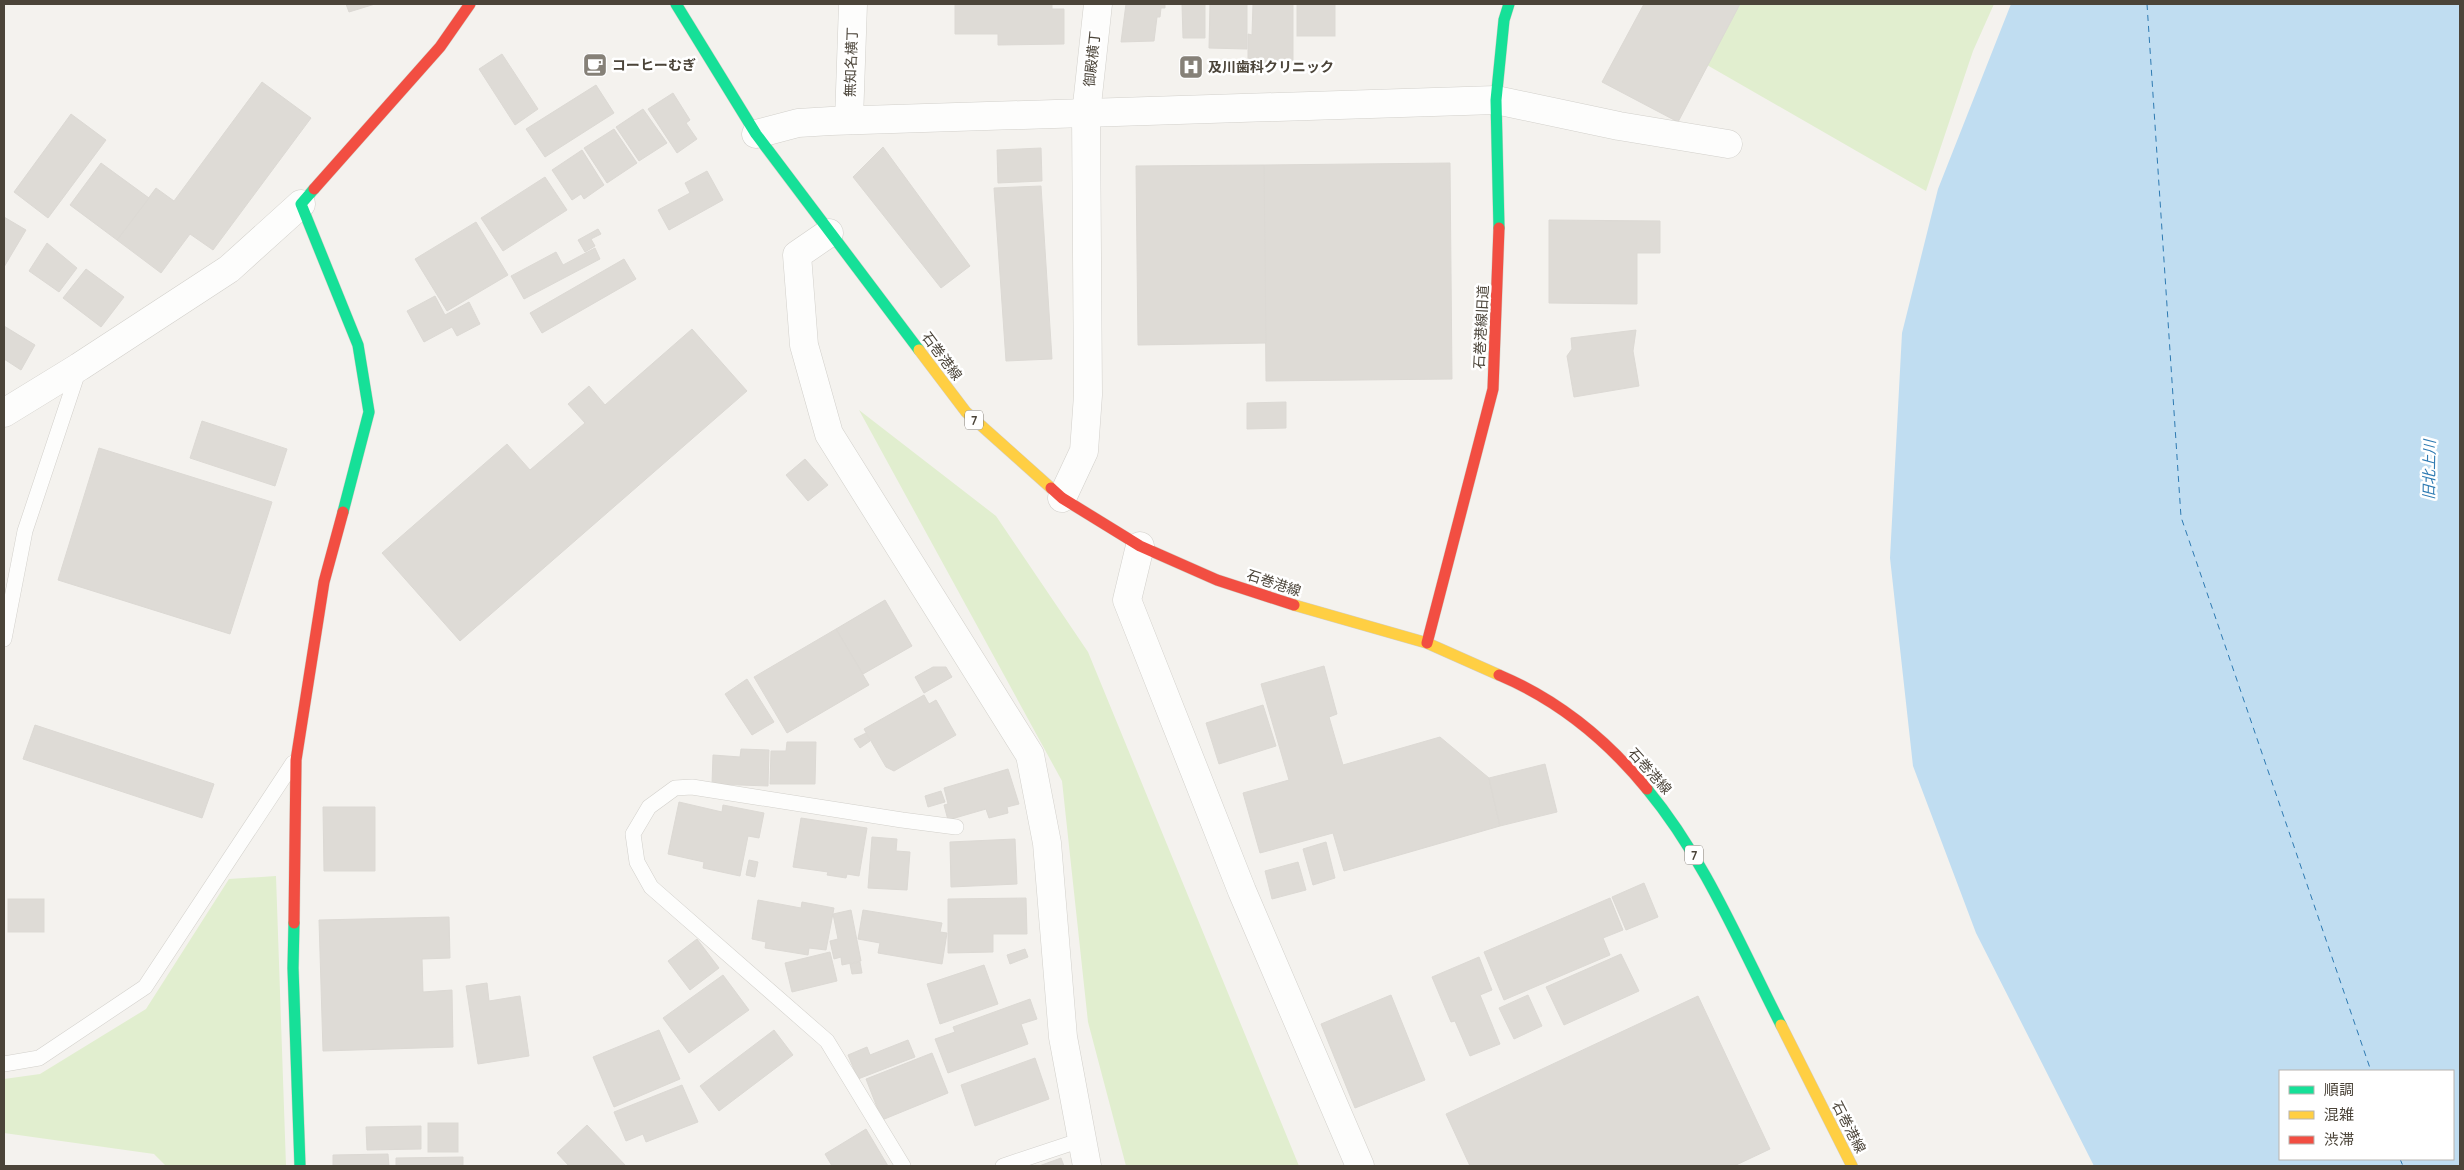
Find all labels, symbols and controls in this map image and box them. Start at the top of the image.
street label: 無知名横丁 [841,27,861,97]
street label: 御殿横丁 [1080,30,1104,88]
cafe icon: コーヒーむぎ [582,52,608,78]
hospital icon: 及川歯科クリニック [1178,54,1204,80]
place label: コーヒーむぎ [612,56,696,74]
place label: 及川歯科クリニック [1208,58,1334,76]
street label: 石巻港線旧道 [1470,285,1492,369]
street label: 石巻港線 [918,328,966,384]
road number: 7 [965,410,983,430]
water label: 旧北上川 [2419,438,2439,500]
street label: 石巻港線 [1245,566,1303,600]
street label: 石巻港線 [1625,744,1675,798]
road number: 7 [1685,846,1703,864]
legend [2279,1070,2454,1160]
text: 順調 [2324,1080,2354,1099]
street label: 石巻港線 [1828,1098,1870,1156]
text: 混雑 [2324,1105,2354,1124]
text: 渋滞 [2324,1130,2354,1149]

